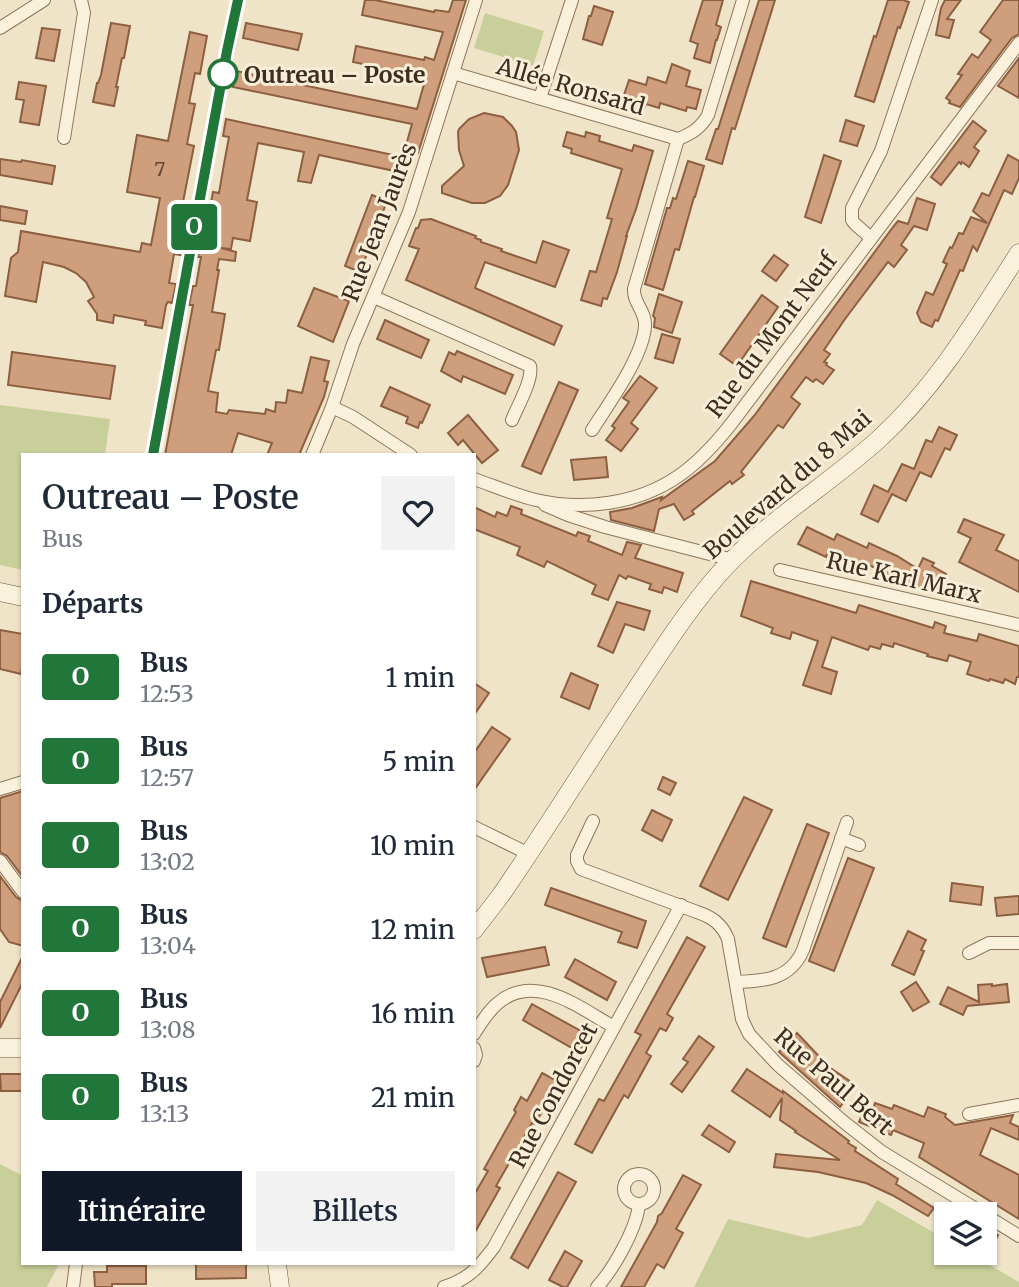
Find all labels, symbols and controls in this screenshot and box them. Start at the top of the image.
street label: Allée Ronsard [493,51,649,121]
marker: Outreau – Poste [208,59,238,89]
place label: Outreau – Poste [244,60,426,89]
street label: Rue Jean Jaurès [335,138,423,306]
house number: 7 [155,157,166,181]
line badge: O [171,204,217,250]
text: O [185,211,203,242]
street label: Rue du Mont Neuf [700,246,843,423]
street label: Boulevard du 8 Mai [697,403,877,565]
button: heart [381,476,455,550]
text: Outreau – Poste [42,477,299,518]
text: Bus [42,524,83,553]
street label: Rue Karl Marx [824,545,985,609]
text: Départs [42,587,143,620]
text: Bus [140,646,188,679]
text: O [72,661,89,692]
text: 1 min [386,661,455,694]
text: 12:53 [140,679,194,708]
text: Bus [140,730,188,763]
text: O [72,745,89,776]
text: 5 min [382,745,455,778]
text: 12:57 [140,763,194,792]
text: Bus [140,814,188,847]
text: O [72,829,89,860]
text: 10 min [370,829,455,862]
text: 13:02 [140,847,195,876]
text: Bus [140,898,188,931]
text: O [72,913,89,944]
text: 12 min [371,913,455,946]
text: 13:04 [140,931,196,960]
text: Bus [140,982,188,1015]
text: O [72,997,89,1028]
text: 16 min [371,997,455,1030]
text: 13:08 [140,1015,196,1044]
street label: Rue Condorcet [503,1017,603,1173]
street label: Rue Paul Bert [769,1021,899,1141]
text: Bus [140,1066,188,1099]
text: O [72,1081,89,1112]
text: 21 min [371,1081,455,1114]
text: 13:13 [140,1099,189,1128]
button: Itinéraire [42,1171,242,1251]
button: Billets [256,1171,455,1251]
map controls [934,1202,997,1265]
button: layers [934,1202,997,1265]

